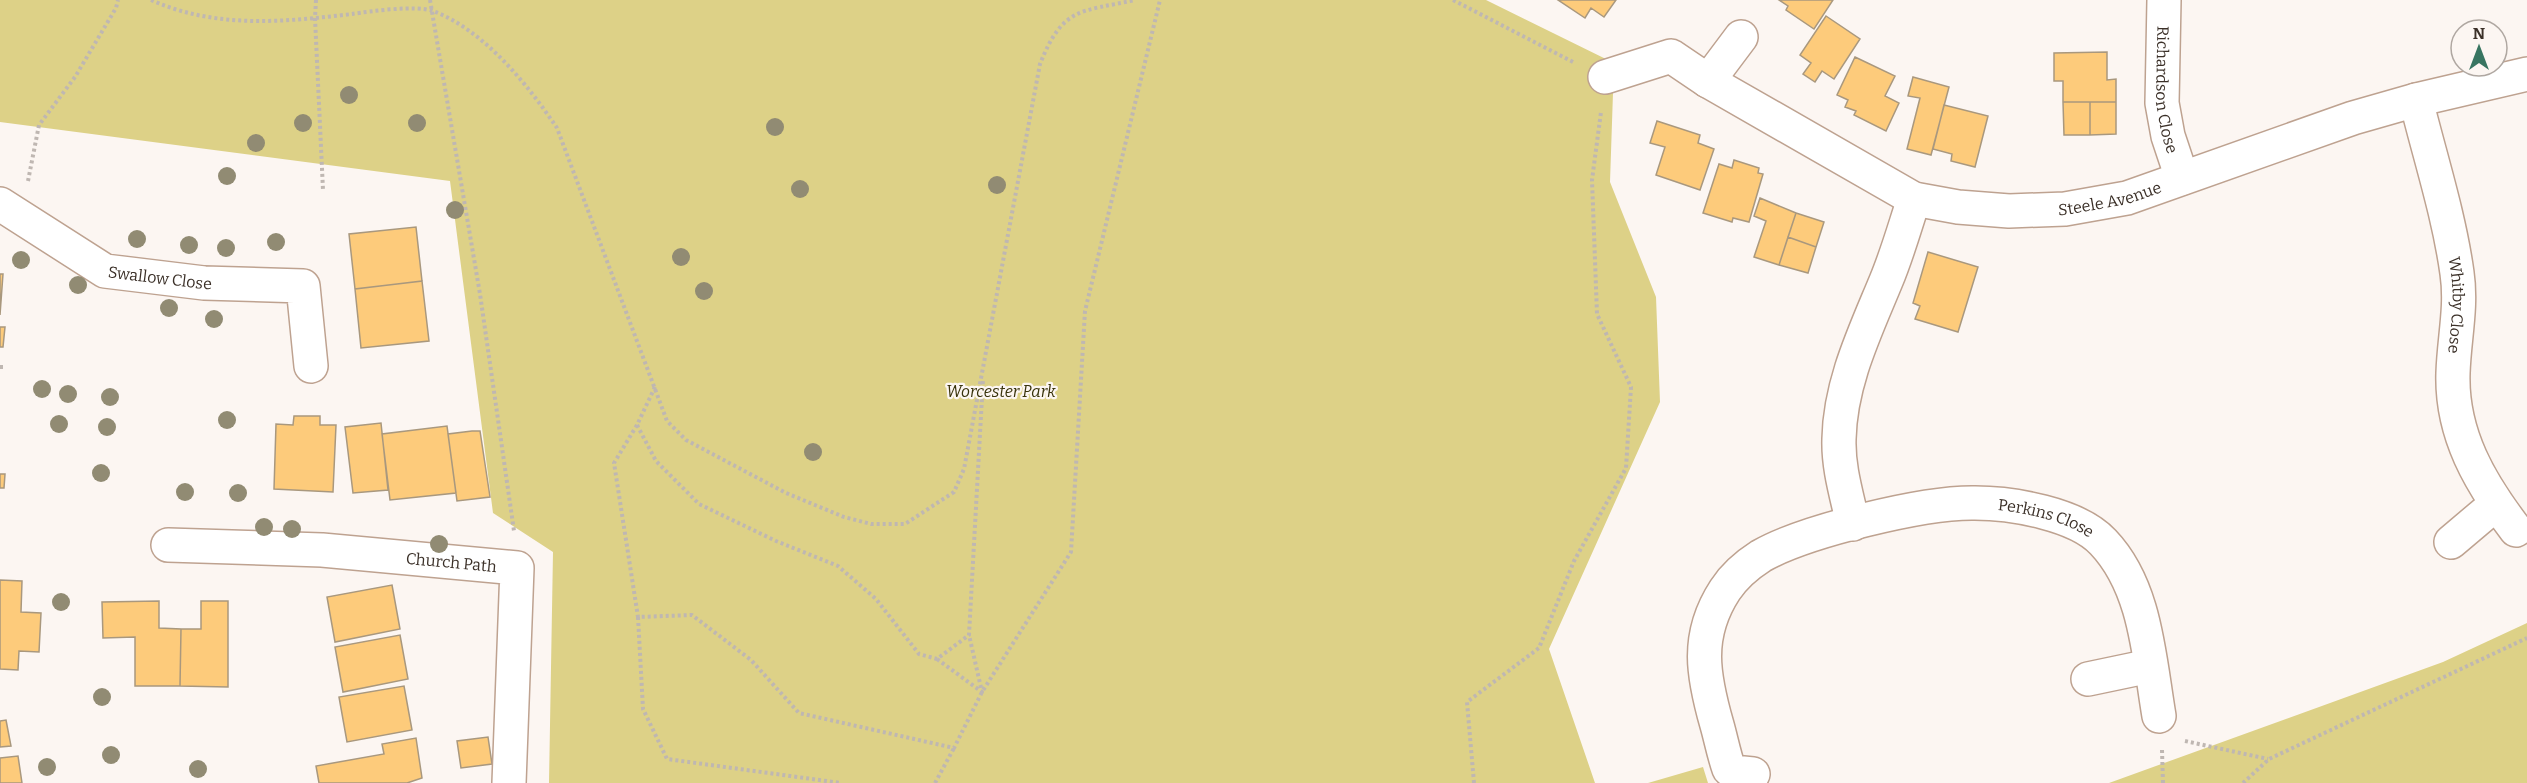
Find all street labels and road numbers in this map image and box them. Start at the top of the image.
street label: Richardson Close [2152,26,2182,156]
street label: Steele Avenue [2058,178,2164,219]
street label: Whitby Close [2444,255,2468,354]
street label: Swallow Close [107,262,212,293]
street label: Perkins Close [1997,495,2098,541]
street label: Church Path [405,549,498,576]

